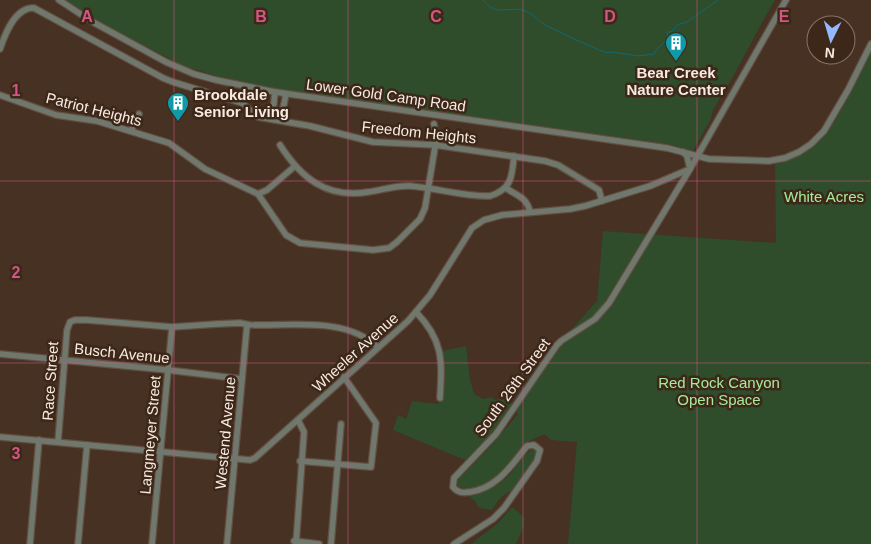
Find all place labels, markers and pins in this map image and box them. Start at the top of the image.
building icon: Bear Creek Nature Center [664,31,688,62]
place label: Bear Creek Nature Center [626,64,726,98]
place label: Brookdale Senior Living [194,86,289,120]
building icon: Brookdale Senior Living [166,91,190,122]

